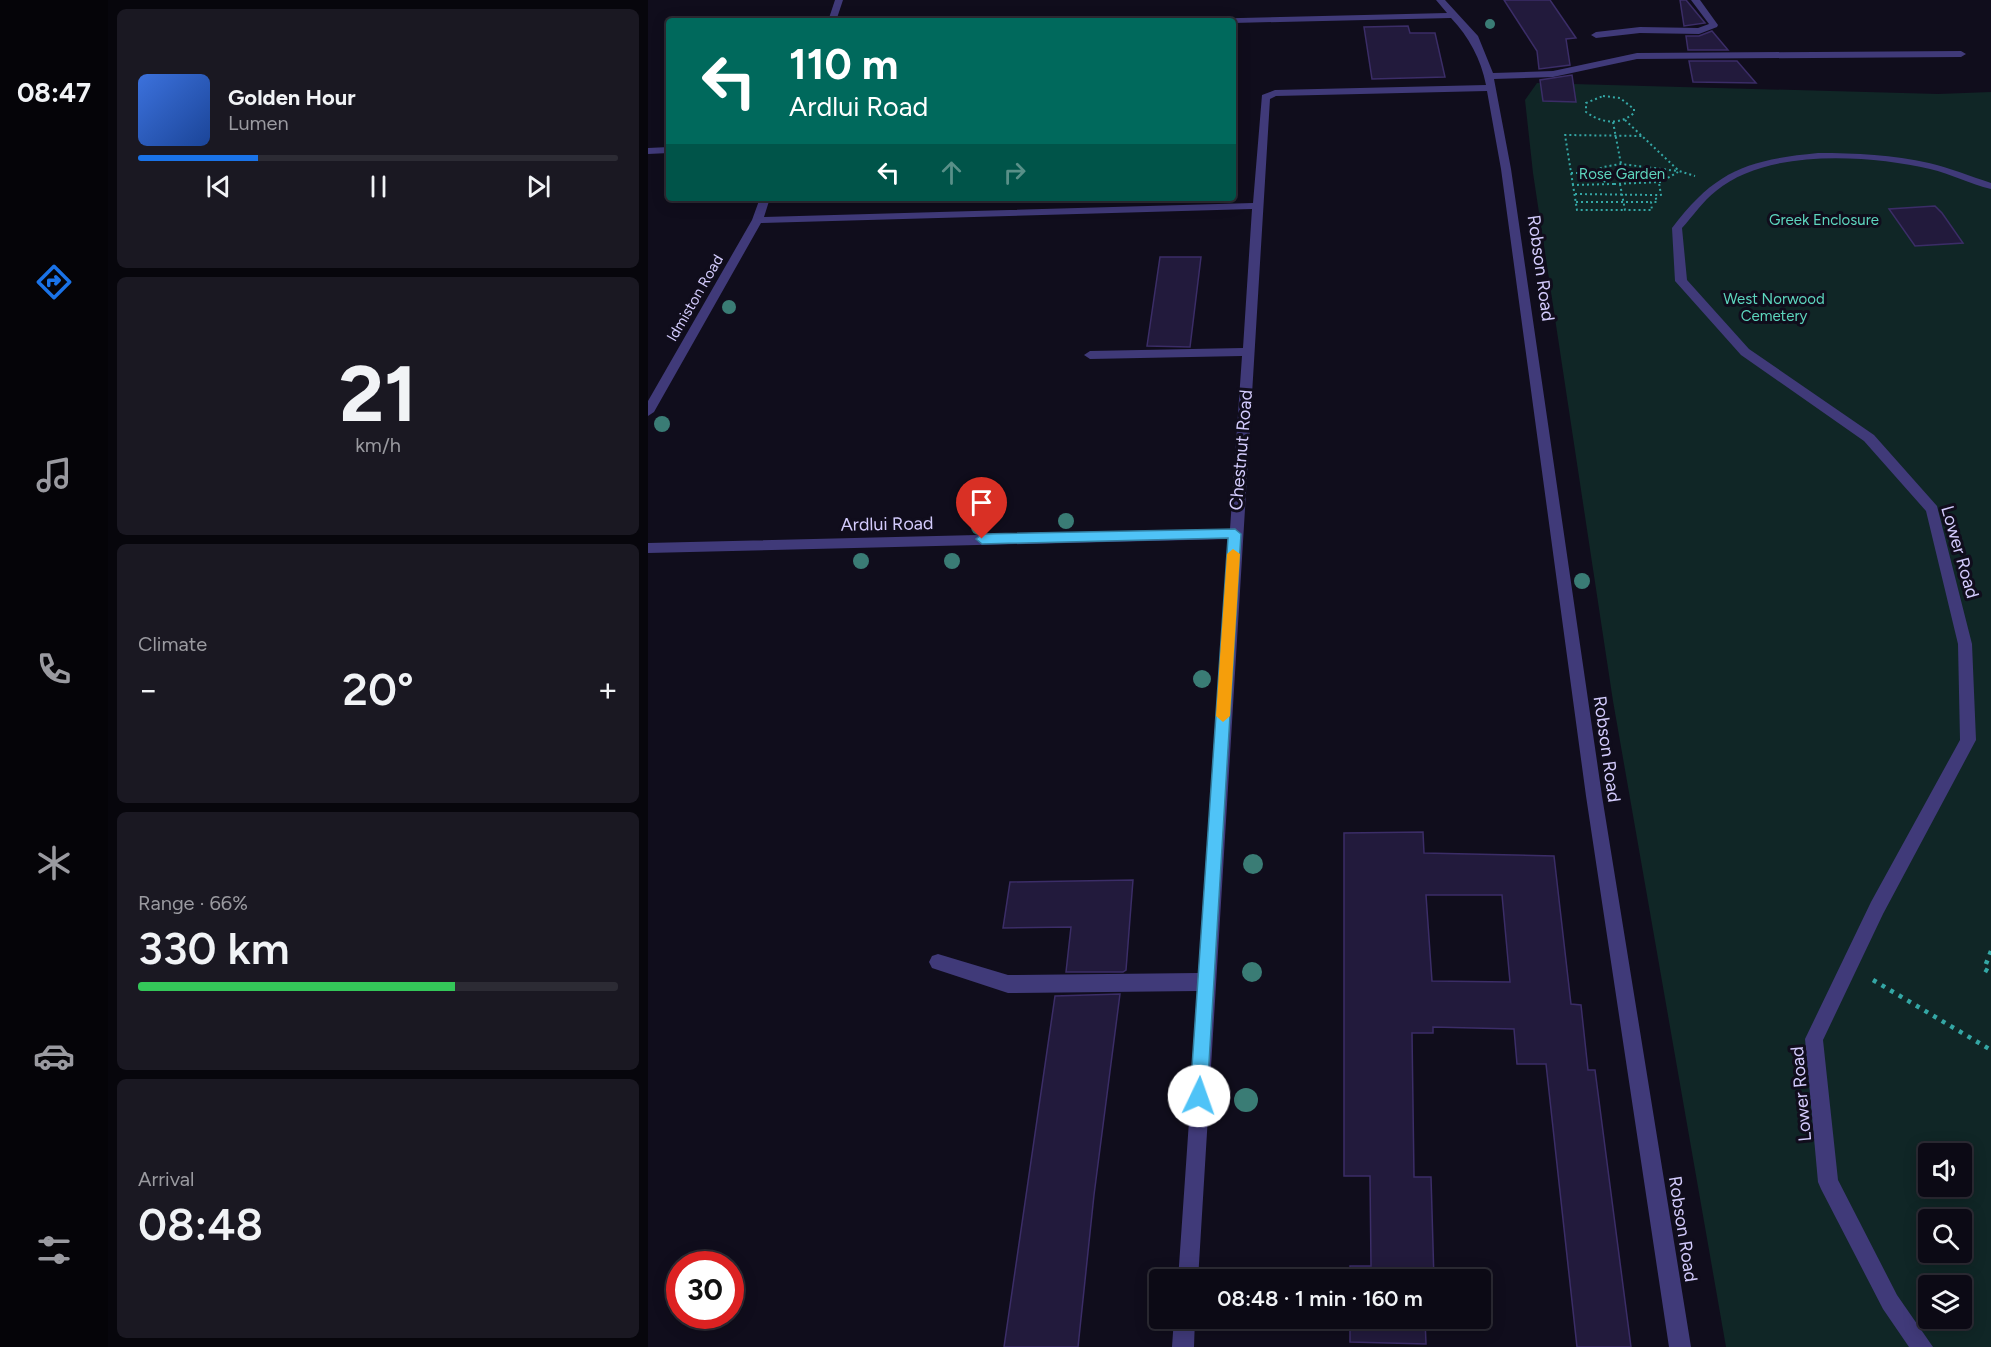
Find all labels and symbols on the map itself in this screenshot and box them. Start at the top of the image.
park label: Rose Garden [1579,165,1665,183]
park label: Greek Enclosure [1769,211,1879,229]
street label: Robson Road [1523,213,1559,323]
street label: Idmiston Road [663,251,727,345]
park label: West Norwood Cemetery [1723,290,1825,325]
street label: Chestnut Road [1225,389,1257,511]
pin [956,477,1007,539]
street label: Lower Road [1936,503,1984,601]
street label: Ardlui Road [840,512,934,536]
street label: Robson Road [1589,694,1625,804]
street label: Lower Road [1786,1046,1816,1142]
position arrow [1167,1064,1231,1128]
street label: Robson Road [1664,1174,1702,1284]
speed limit sign: 30 [666,1251,744,1329]

